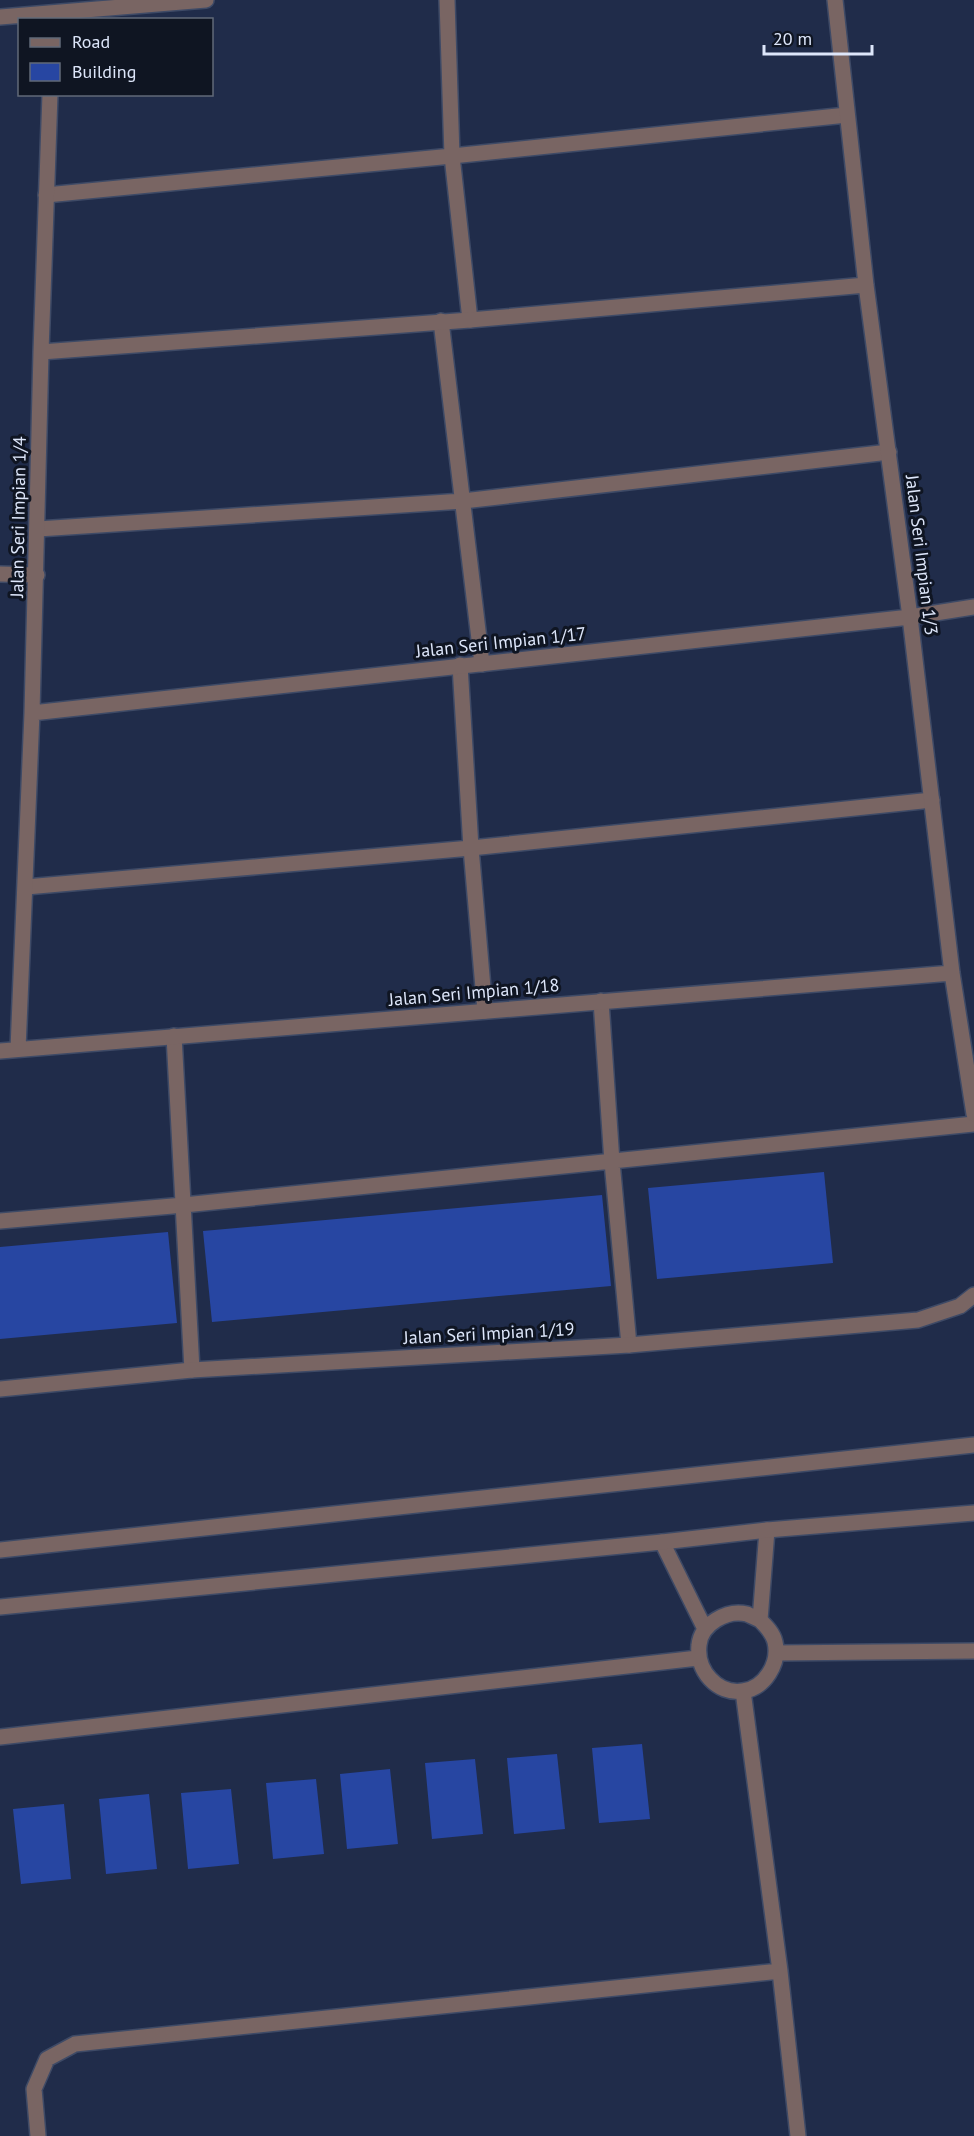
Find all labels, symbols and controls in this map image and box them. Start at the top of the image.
legend [18,18,213,96]
scale bar [764,18,872,56]
text: 20 m [773,27,812,50]
text: Road [72,30,110,53]
text: Building [72,60,136,83]
street label: Jalan Seri Impian 1/4 [5,436,31,599]
street label: Jalan Seri Impian 1/3 [901,472,943,637]
street label: Jalan Seri Impian 1/17 [414,622,587,662]
street label: Jalan Seri Impian 1/18 [387,973,560,1011]
street label: Jalan Seri Impian 1/19 [402,1317,575,1349]

